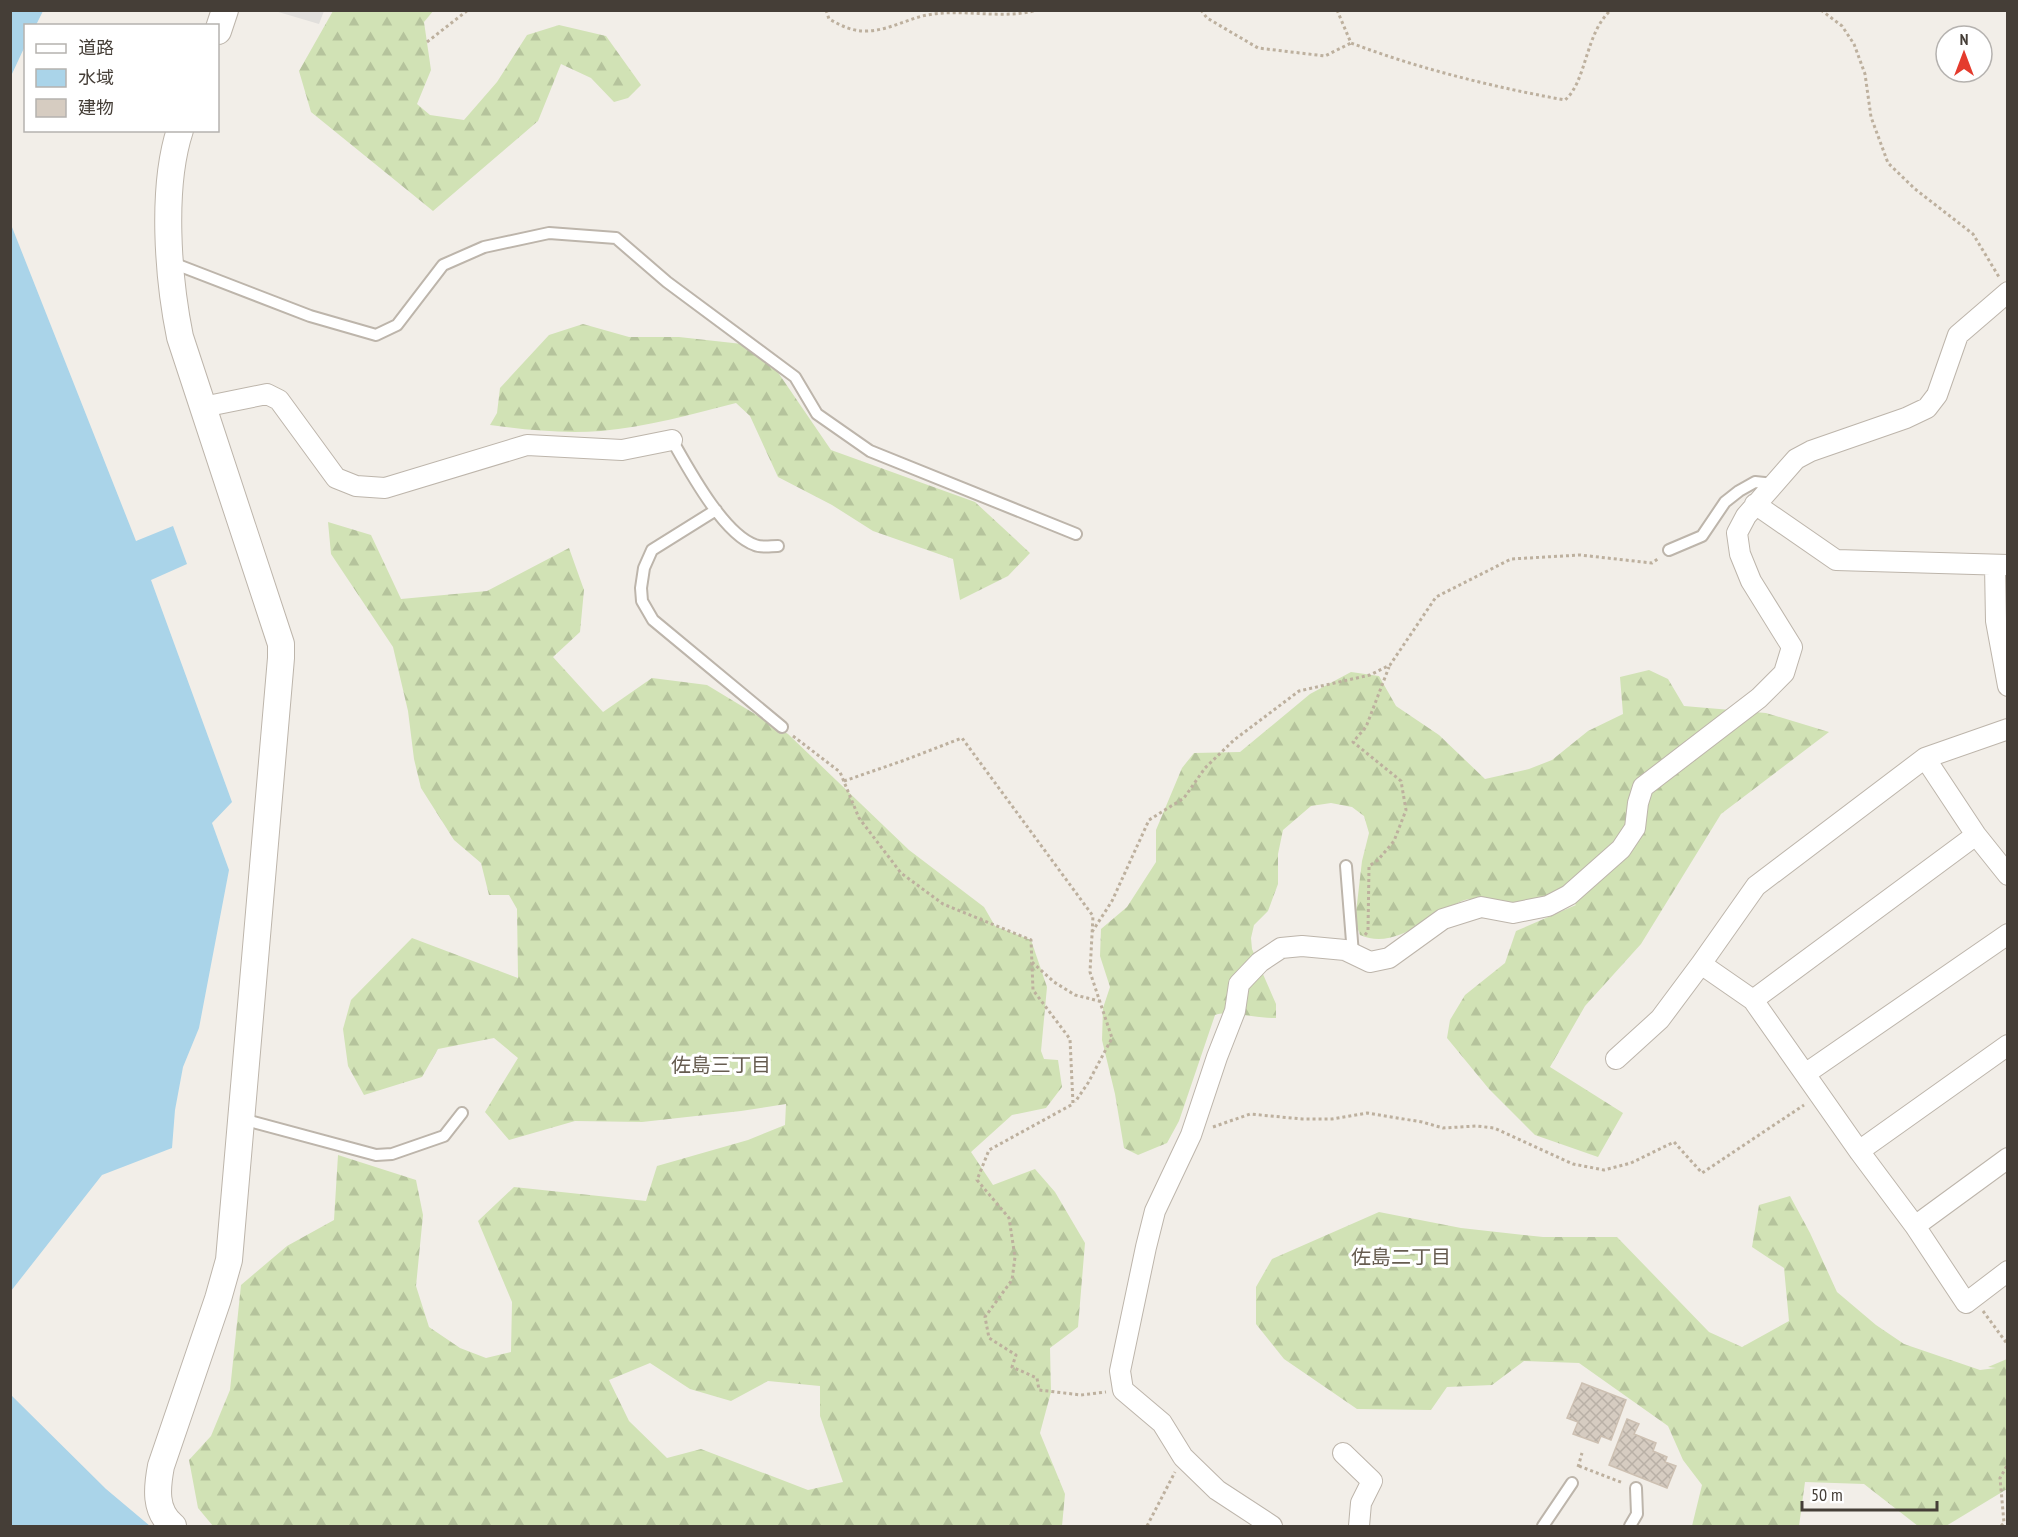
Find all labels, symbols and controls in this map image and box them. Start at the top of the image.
legend [24,24,219,132]
north arrow [1934,24,1994,84]
text: N [1960,29,1968,49]
text: 道路 [78,36,114,59]
text: 水域 [78,66,114,89]
text: 建物 [78,96,114,119]
district label: 佐島三丁目 [671,1052,771,1078]
district label: 佐島二丁目 [1351,1244,1451,1270]
scale bar [1802,1474,1937,1512]
text: 50 m [1811,1483,1843,1506]

